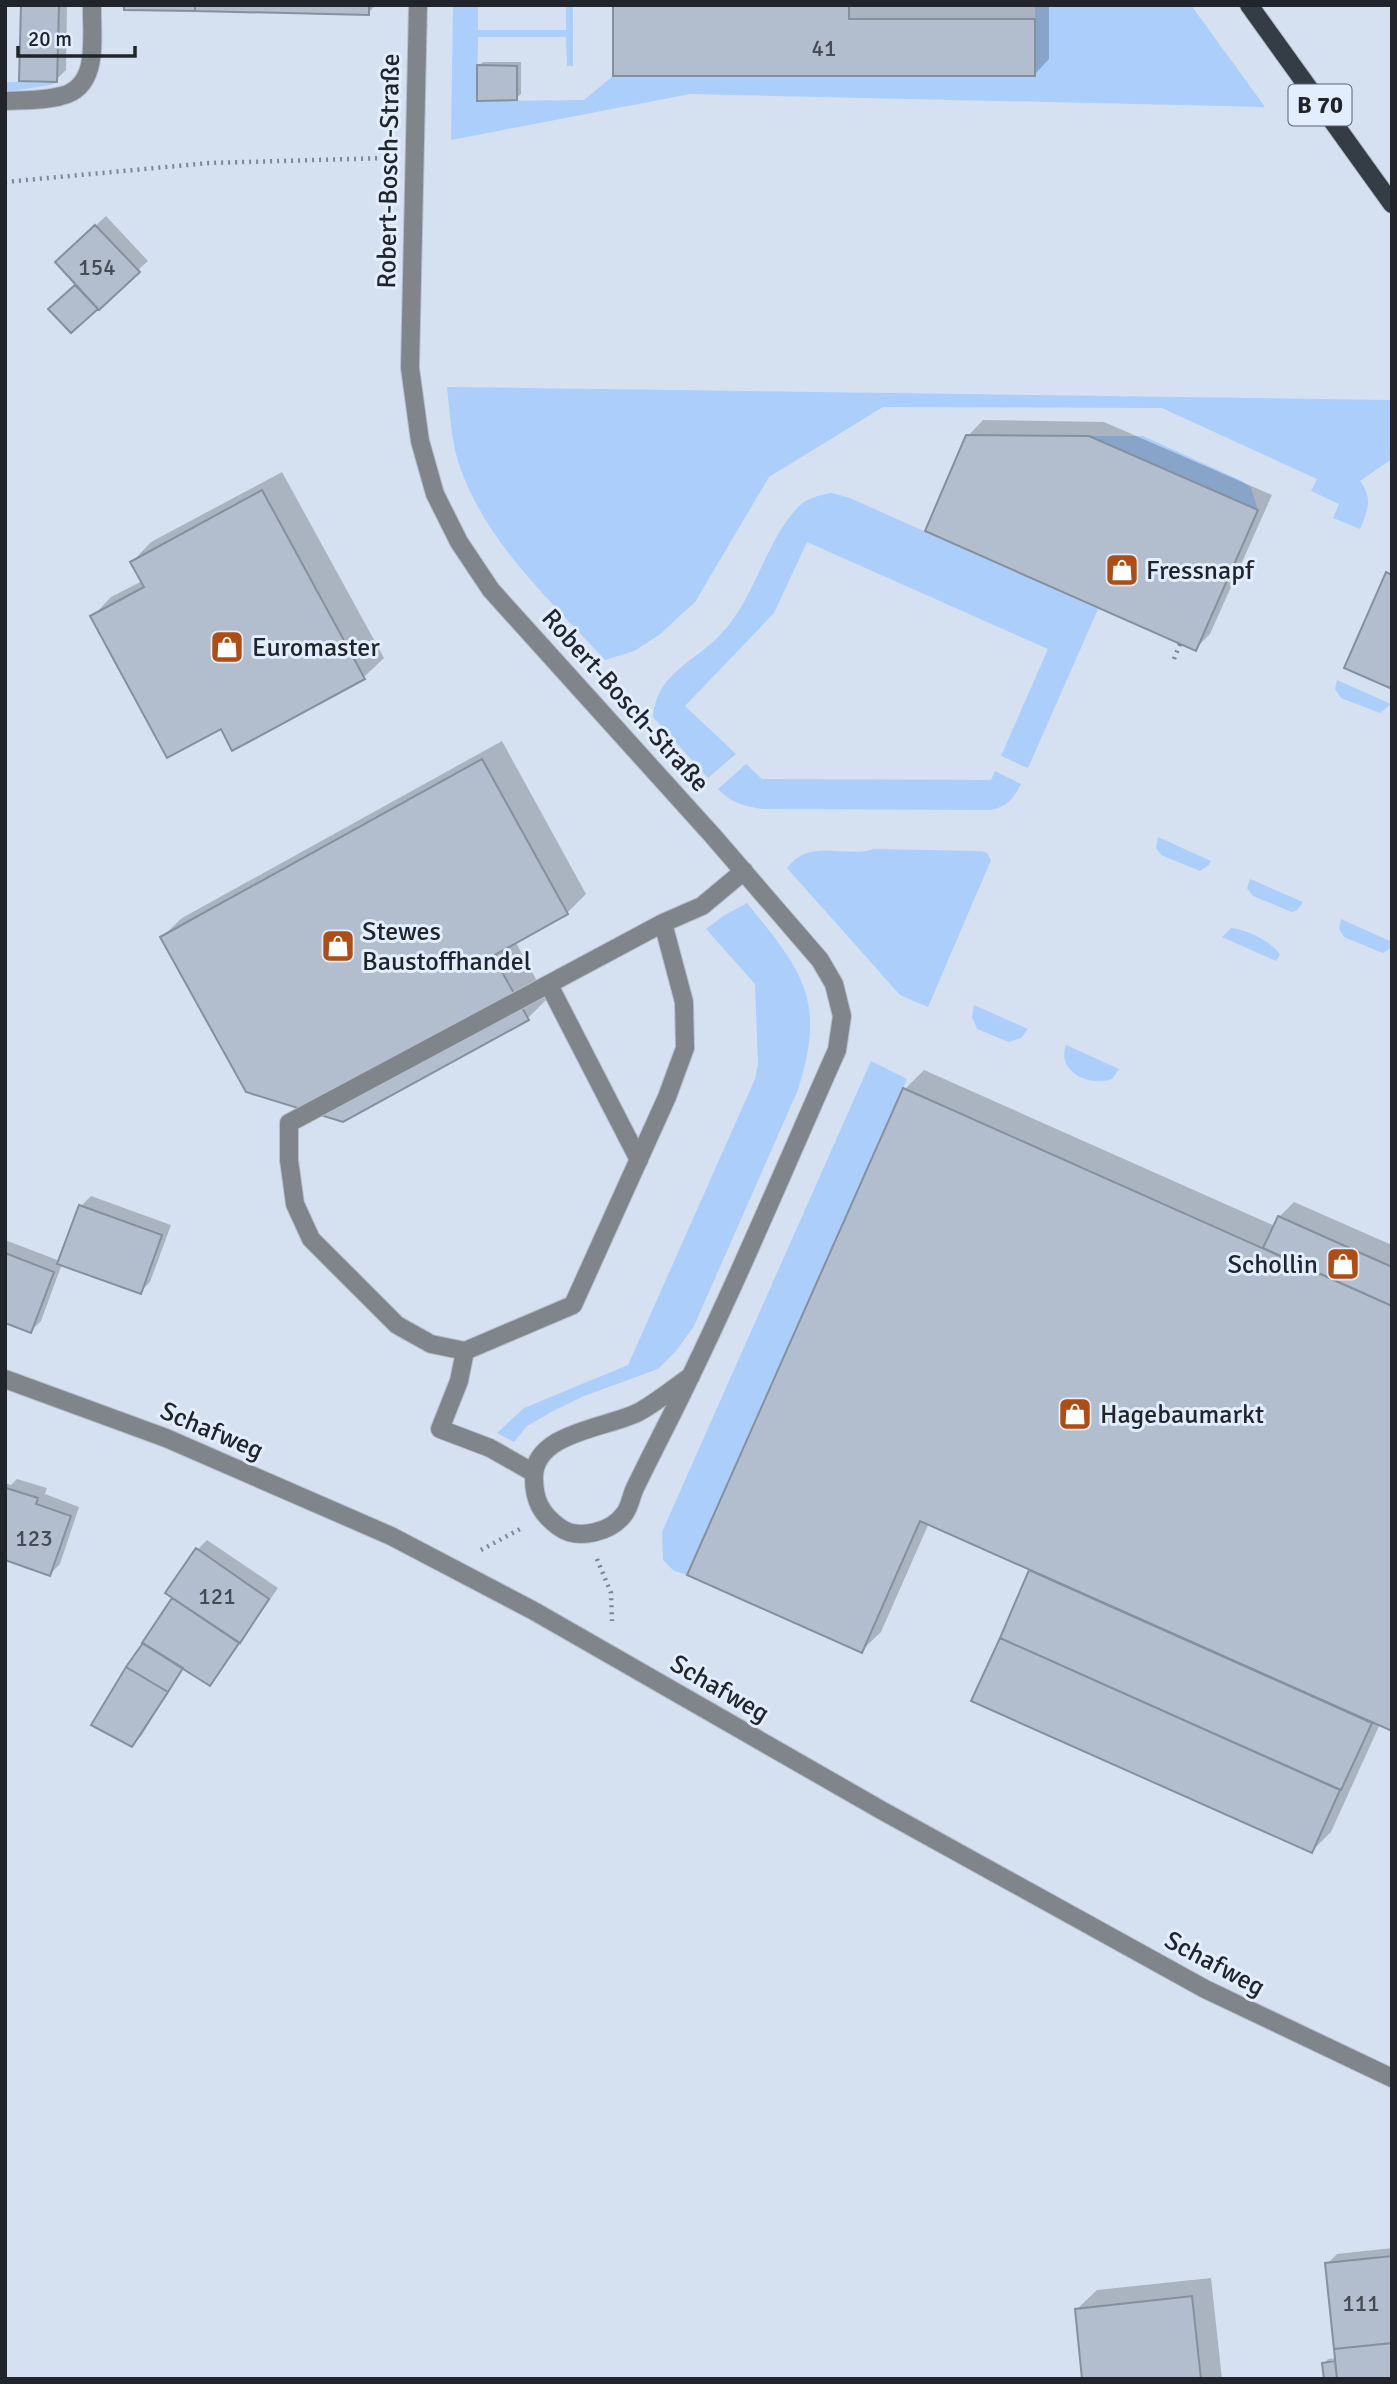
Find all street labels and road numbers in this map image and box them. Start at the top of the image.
street label: Robert-Bosch-Straße [371,53,407,289]
road number: B 70 [1288,84,1352,125]
street label: Robert-Bosch-Straße [535,602,716,799]
street label: Schafweg [155,1395,268,1467]
street label: Schafweg [664,1648,775,1730]
street label: Schafweg [1159,1924,1270,2004]

